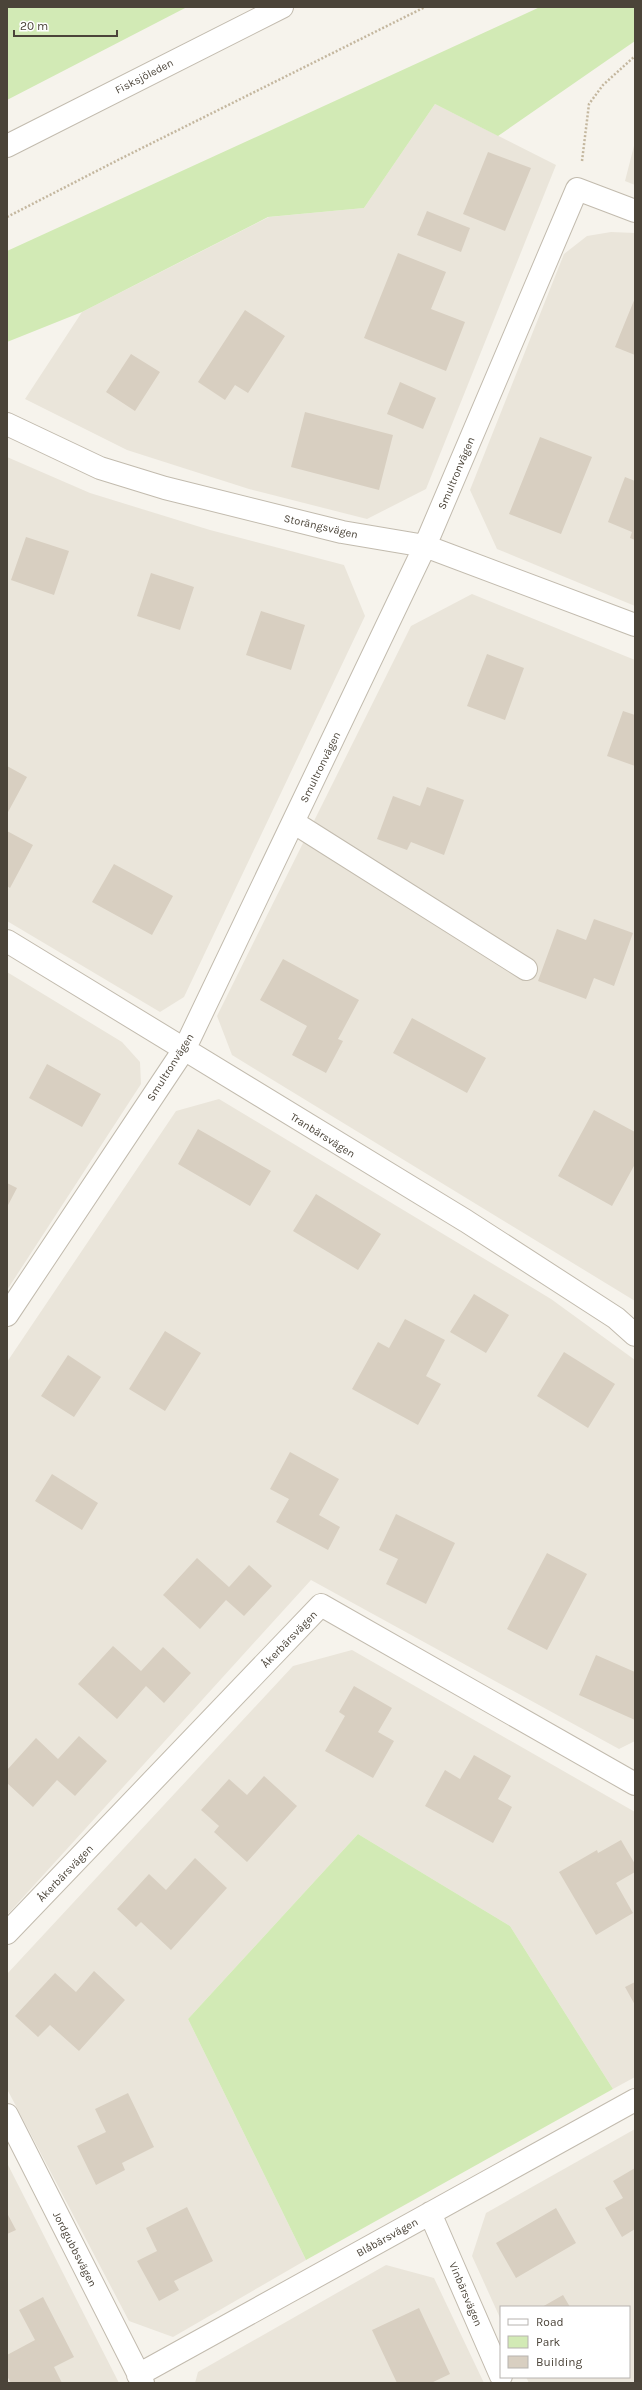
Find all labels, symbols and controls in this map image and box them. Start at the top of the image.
scale bar [14,12,117,38]
text: 20 m [20,19,48,33]
street label: Fisksjöleden [113,56,176,97]
street label: Smultronvägen [435,435,478,511]
street label: Storängsvägen [283,512,359,541]
street label: Smultronvägen [298,730,343,805]
street label: Smultronvägen [144,1031,196,1104]
street label: Tranbärsvägen [288,1110,357,1160]
street label: Åkerbärsvägen [258,1607,320,1671]
street label: Åkerbärsvägen [34,1841,96,1905]
street label: Jordgubbsvägen [50,2209,99,2289]
street label: Blåbärsvägen [354,2215,420,2260]
street label: Vinbärsvägen [446,2260,485,2328]
legend [500,2306,630,2378]
text: Road [536,2315,564,2329]
text: Park [536,2335,561,2349]
text: Building [536,2355,583,2369]

